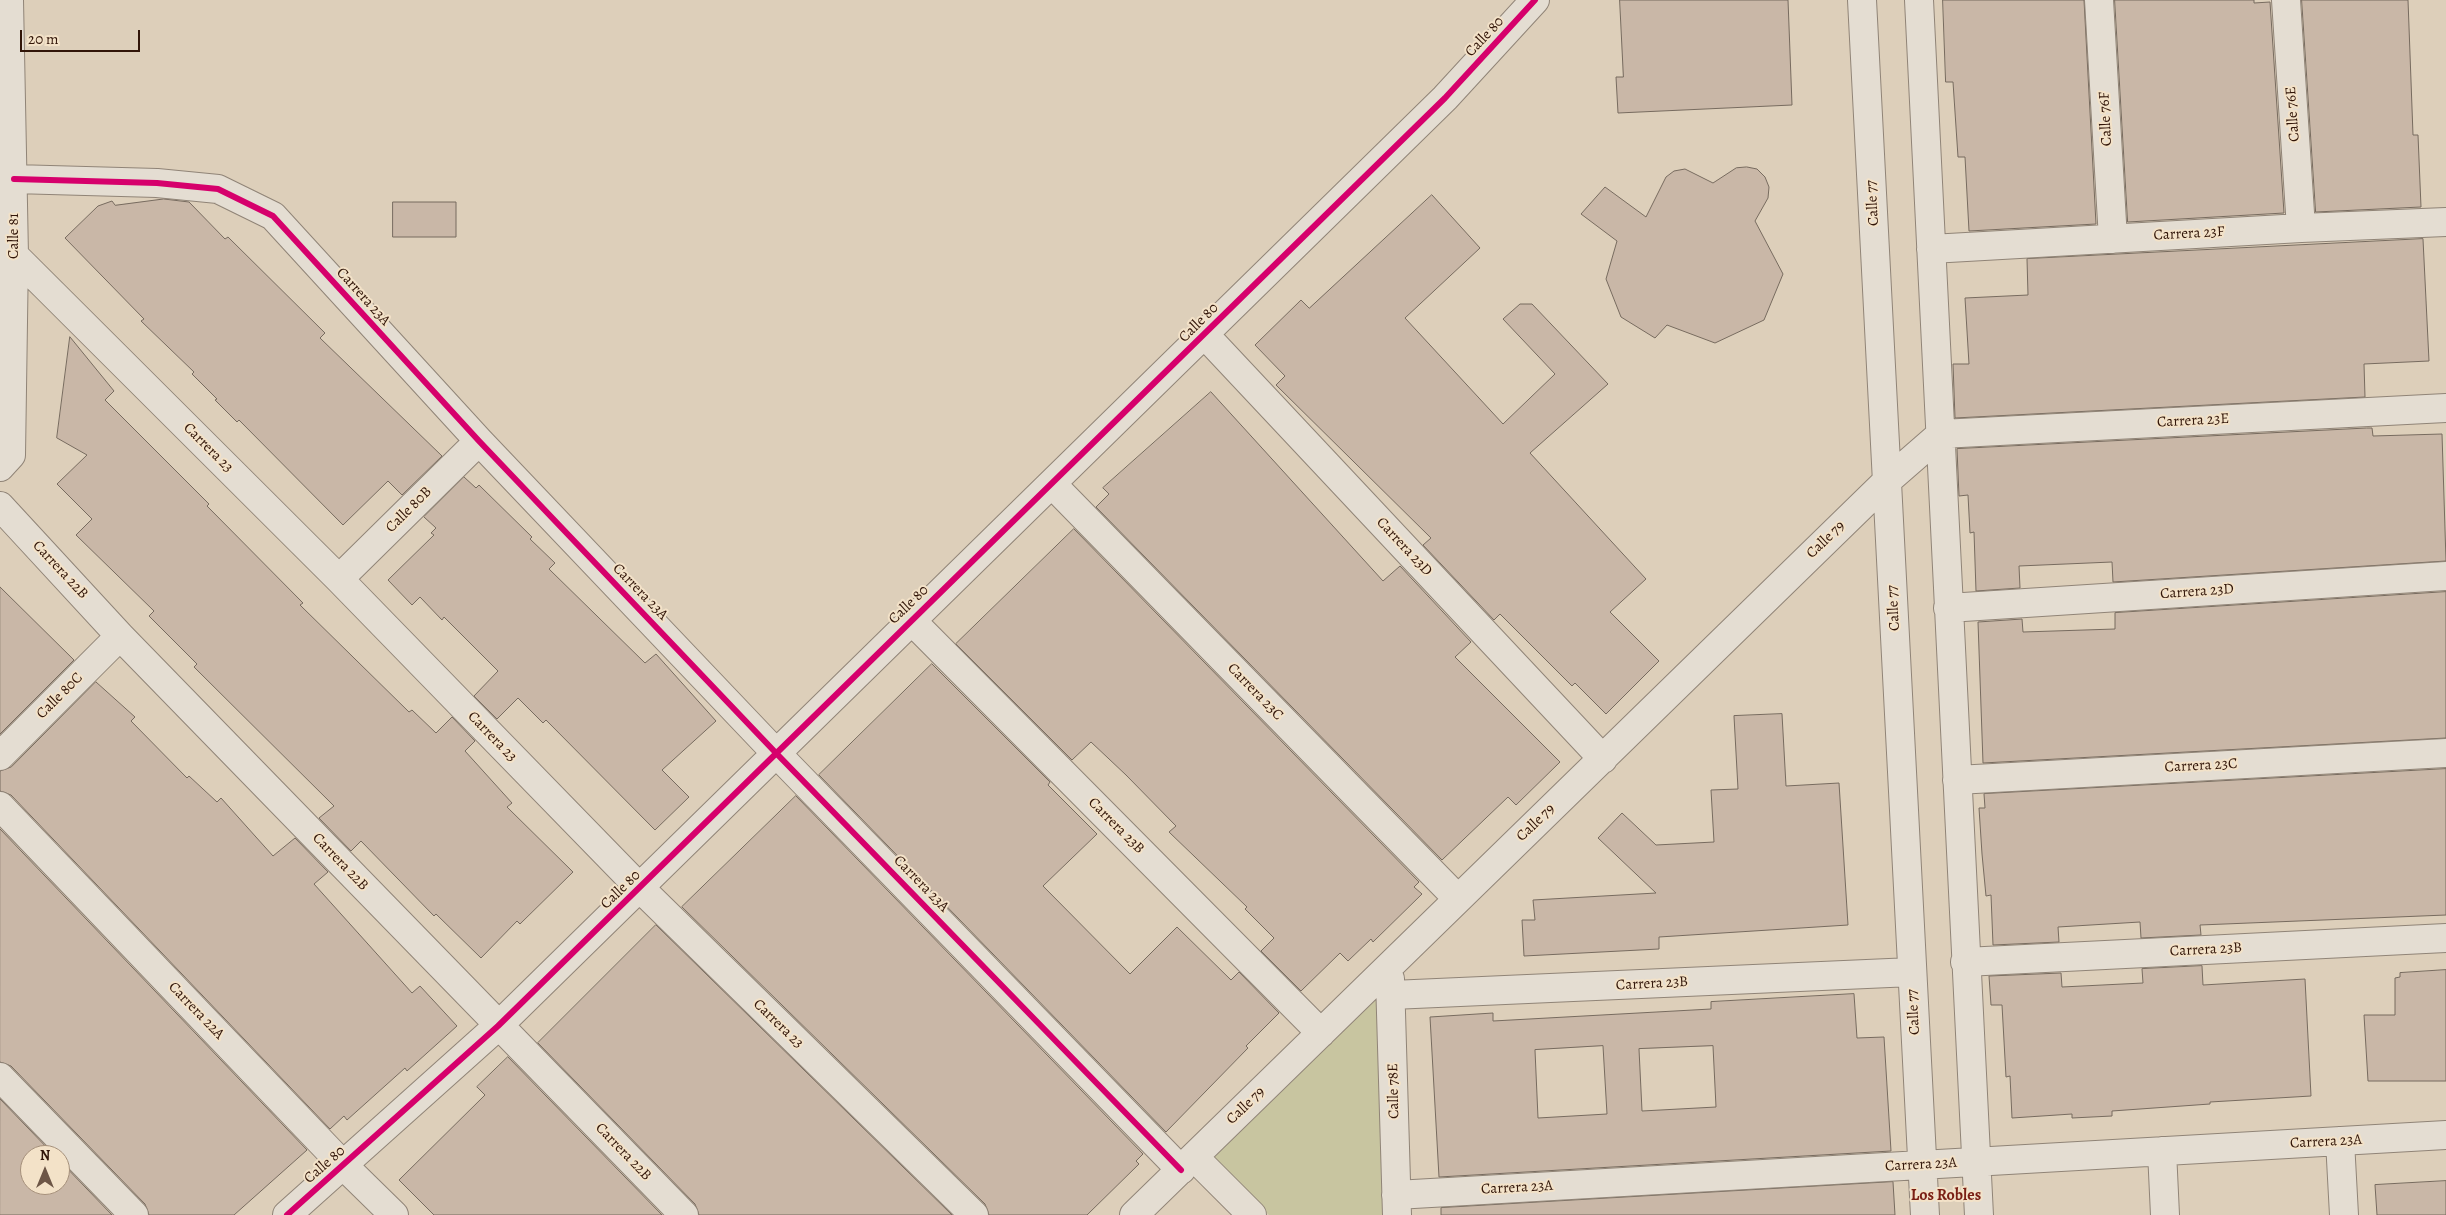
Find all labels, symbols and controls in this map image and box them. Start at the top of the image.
street label: Calle 80 [1462,13,1508,61]
scale bar [22,20,142,52]
text: 20 m [28,29,59,49]
street label: Calle 76E [2282,86,2304,142]
street label: Calle 76F [2096,91,2116,147]
street label: Calle 77 [1863,180,1883,226]
street label: Calle 81 [5,213,23,259]
street label: Carrera 23F [2153,223,2225,245]
street label: Carrera 23A [332,264,394,330]
street label: Calle 80 [1175,299,1223,347]
street label: Carrera 23E [2156,410,2230,432]
street label: Carrera 23 [179,419,237,477]
street label: Calle 80B [382,483,436,537]
street label: Carrera 23D [1372,514,1436,580]
street label: Calle 79 [1803,517,1849,563]
street label: Carrera 22B [28,537,92,603]
street label: Carrera 23A [608,560,672,624]
street label: Carrera 23D [2160,580,2234,604]
street label: Calle 80 [885,582,933,628]
street label: Calle 77 [1884,585,1904,631]
street label: Carrera 23C [1223,660,1287,724]
street label: Calle 80C [33,669,87,723]
street label: Carrera 23 [464,708,520,766]
street label: Carrera 23C [2164,755,2238,777]
street label: Carrera 23B [1084,794,1148,858]
street label: Calle 79 [1513,800,1559,846]
street label: Carrera 22B [308,829,372,895]
street label: Carrera 23A [889,852,953,916]
street label: Calle 80 [597,867,645,913]
street label: Carrera 23B [2169,939,2243,961]
street label: Carrera 23B [1615,973,1689,995]
street label: Carrera 22A [164,978,228,1044]
street label: Calle 77 [1904,989,1924,1035]
street label: Carrera 23 [749,996,807,1052]
street label: Calle 78E [1385,1063,1403,1119]
street label: Calle 79 [1223,1083,1269,1129]
street label: Carrera 22B [591,1119,655,1185]
street label: Carrera 23A [2290,1131,2362,1153]
street label: Calle 80 [301,1142,349,1188]
north arrow [20,1145,70,1195]
text: N [40,1146,50,1165]
street label: Carrera 23A [1885,1154,1957,1176]
street label: Carrera 23A [1481,1177,1553,1199]
district label: Los Robles [1911,1186,1981,1206]

